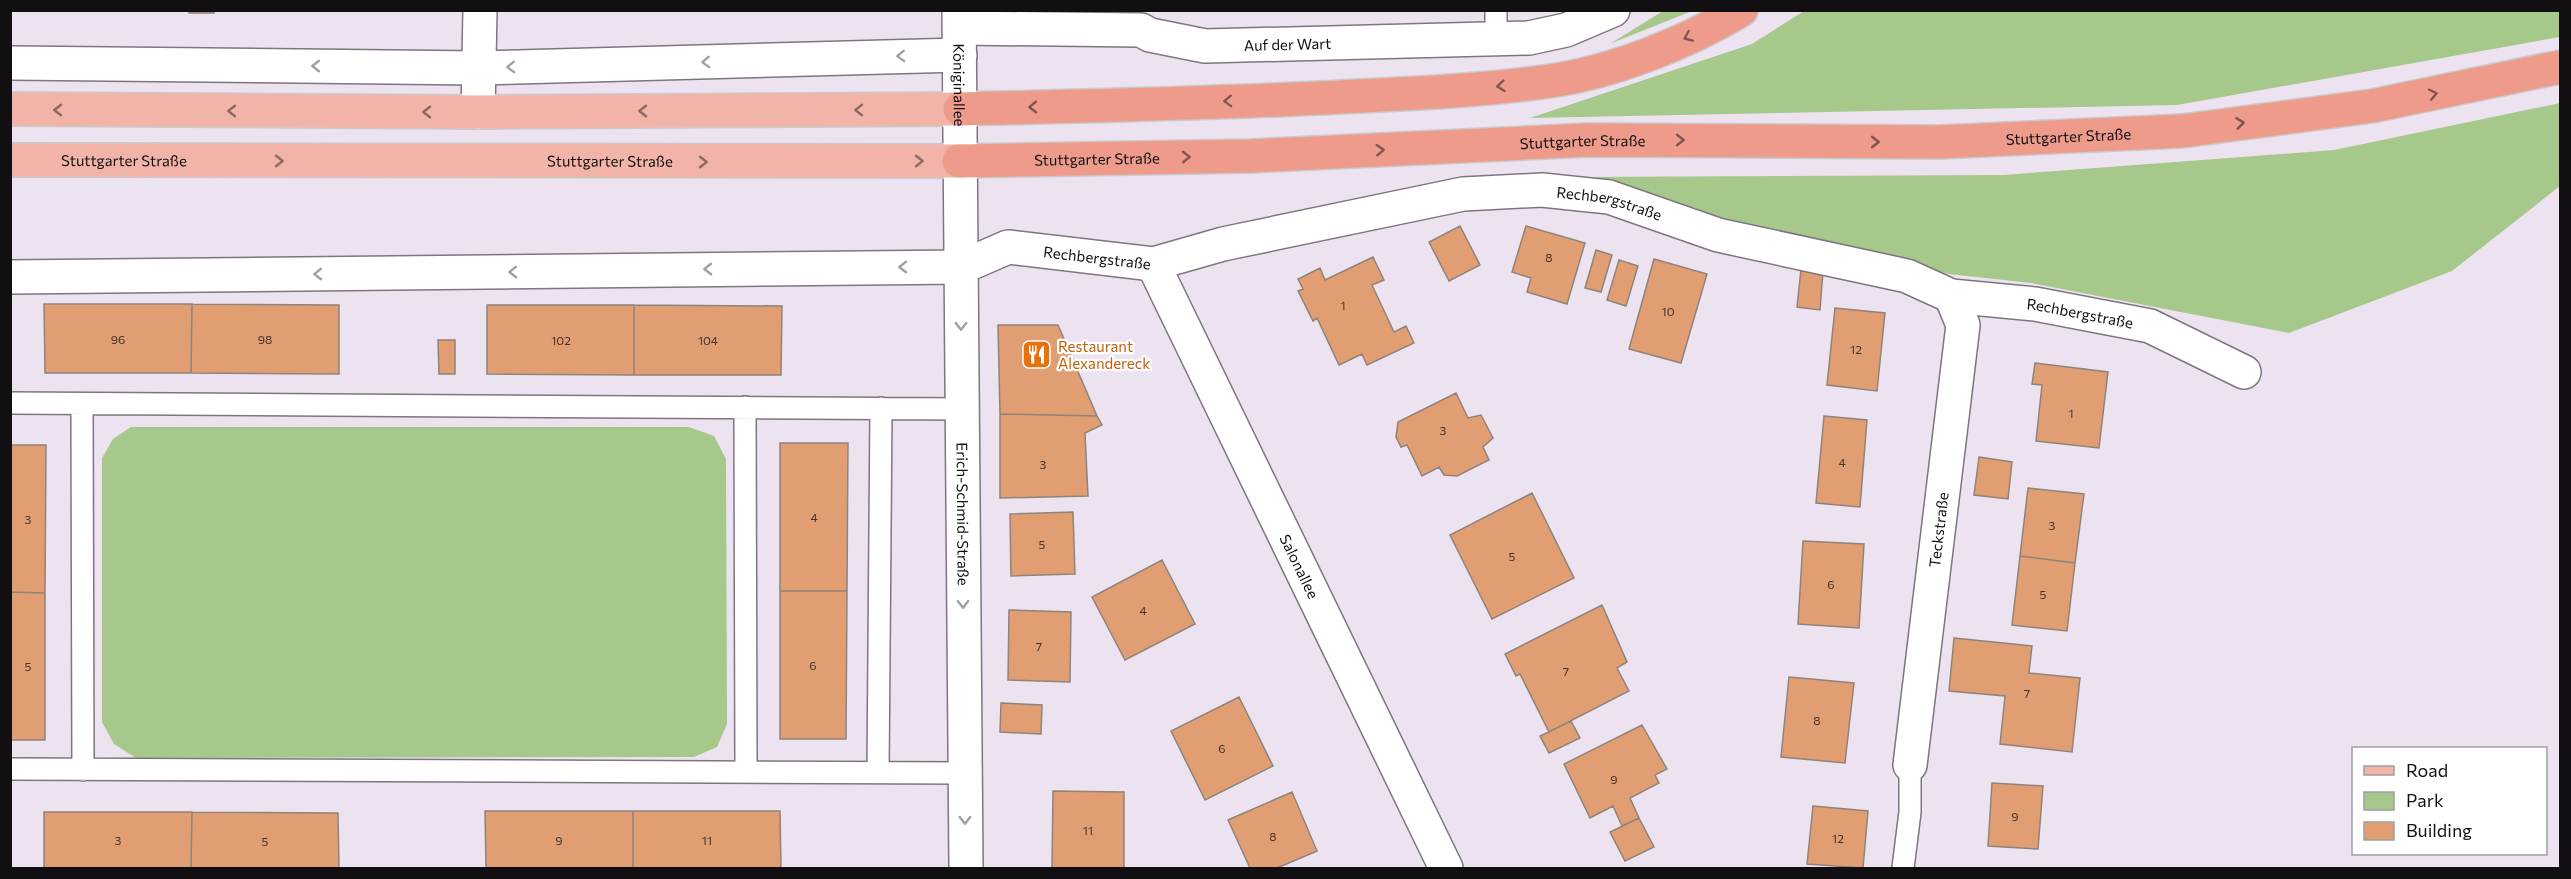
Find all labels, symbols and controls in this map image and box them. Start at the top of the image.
one-way arrow [1684,29,1695,41]
street label: Auf der Wart [1244,34,1331,54]
street label: Königinallee [950,43,969,127]
one-way arrow [897,50,906,63]
one-way arrow [702,55,711,68]
one-way arrow [312,60,321,72]
one-way arrow [507,60,516,73]
one-way arrow [1497,79,1506,92]
one-way arrow [2428,88,2438,101]
one-way arrow [1223,95,1232,108]
one-way arrow [1028,101,1037,113]
one-way arrow [54,104,63,116]
one-way arrow [855,104,864,116]
one-way arrow [228,105,237,117]
one-way arrow [639,105,648,117]
one-way arrow [423,106,432,118]
one-way arrow [2236,118,2245,130]
street label: Stuttgarter Straße [2005,124,2132,148]
street label: Stuttgarter Straße [1519,131,1646,152]
one-way arrow [1676,134,1685,147]
one-way arrow [1871,136,1880,148]
one-way arrow [1376,144,1385,157]
street label: Stuttgarter Straße [1034,149,1160,169]
street label: Stuttgarter Straße [61,151,187,169]
one-way arrow [1181,151,1190,164]
street label: Stuttgarter Straße [547,152,673,170]
one-way arrow [274,155,283,167]
one-way arrow [914,155,923,167]
one-way arrow [698,156,707,168]
street label: Rechbergstraße [1556,183,1664,224]
street label: Rechbergstraße [1042,242,1152,273]
house number: 8 [1545,250,1553,264]
one-way arrow [899,261,908,273]
one-way arrow [704,263,713,275]
one-way arrow [509,265,518,278]
one-way arrow [314,268,323,280]
street label: Rechbergstraße [2026,294,2135,332]
house number: 1 [1340,298,1346,312]
house number: 10 [1662,304,1675,318]
one-way arrow [955,321,967,330]
house number: 96 [111,332,125,346]
house number: 98 [258,332,272,346]
house number: 102 [551,333,571,347]
house number: 104 [698,333,718,347]
place label: Restaurant Alexandereck [1058,337,1150,372]
restaurant icon: Restaurant Alexandereck [1021,339,1053,371]
house number: 12 [1850,342,1862,356]
house number: 1 [2068,406,2074,420]
house number: 3 [1440,423,1447,437]
street label: Erich-Schmid-Straße [954,442,973,586]
house number: 4 [1838,455,1846,469]
house number: 3 [1040,457,1047,471]
street label: Teckstraße [1925,491,1952,568]
house number: 4 [810,510,818,524]
house number: 3 [25,512,32,526]
house number: 3 [2049,518,2056,532]
street label: Salonallee [1276,531,1323,602]
house number: 5 [1039,537,1046,551]
house number: 5 [1509,549,1516,563]
house number: 6 [1827,577,1835,591]
house number: 5 [2040,587,2047,601]
one-way arrow [957,600,969,609]
house number: 4 [1139,603,1147,617]
house number: 7 [1036,639,1042,653]
house number: 6 [809,658,817,672]
house number: 5 [25,659,32,673]
house number: 7 [1563,664,1569,678]
house number: 7 [2024,686,2030,700]
house number: 8 [1813,713,1821,727]
house number: 6 [1218,741,1226,755]
legend [2352,747,2547,855]
text: Road [2406,759,2448,781]
house number: 9 [1610,772,1618,786]
text: Park [2406,789,2444,811]
house number: 9 [2011,809,2019,823]
one-way arrow [959,816,972,825]
text: Building [2406,819,2472,841]
house number: 11 [1083,823,1093,837]
house number: 8 [1269,829,1277,843]
house number: 12 [1832,831,1844,845]
house number: 3 [115,833,122,847]
house number: 9 [555,833,563,847]
house number: 11 [702,833,712,847]
house number: 5 [262,834,269,848]

